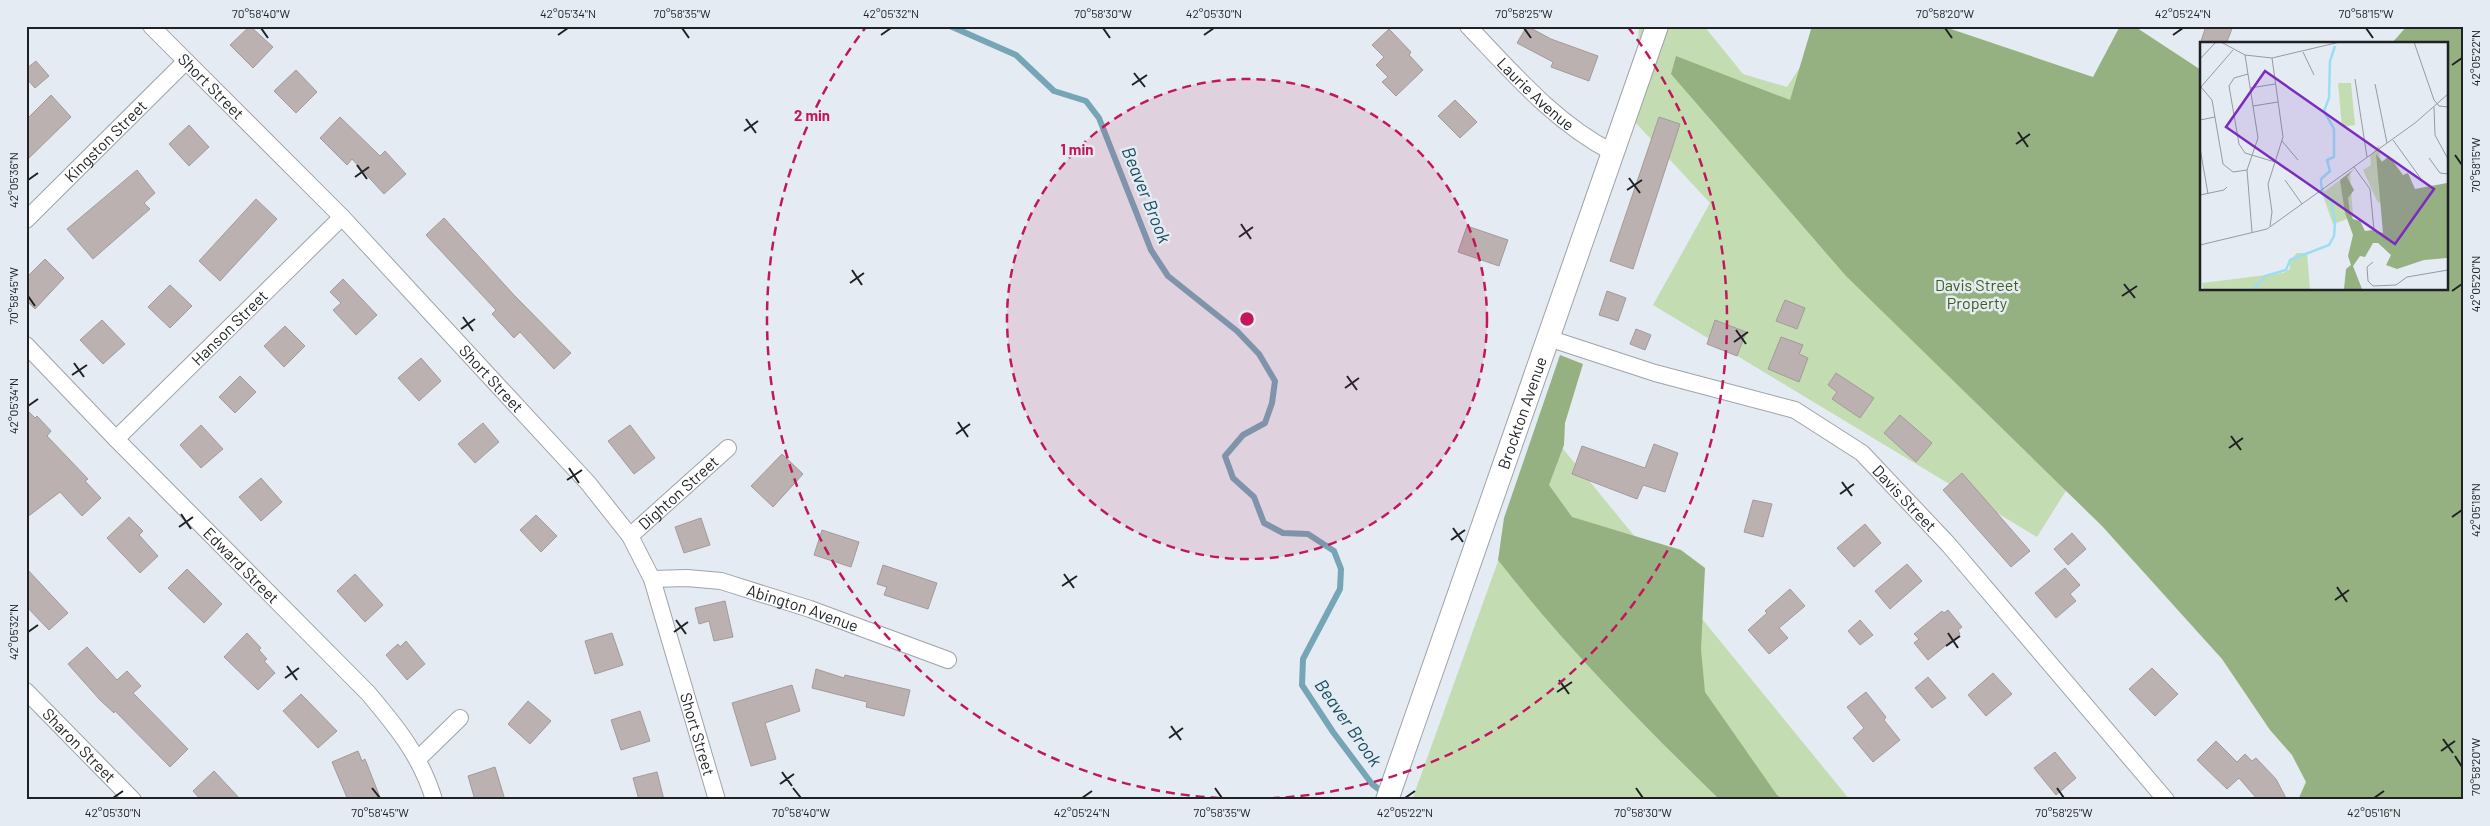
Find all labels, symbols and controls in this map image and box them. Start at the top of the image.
text: 70°58'40"W [232,6,290,20]
text: 42°05'34"N [540,6,596,20]
text: 70°58'35"W [653,6,711,20]
text: 42°05'32"N [863,6,919,20]
text: 70°58'30"W [1074,6,1132,20]
text: 42°05'30"N [1186,6,1242,20]
text: 70°58'25"W [1495,6,1553,20]
text: 70°58'20"W [1916,6,1974,20]
text: 42°05'24"N [2155,6,2211,20]
text: 70°58'15"W [2338,6,2394,20]
text: 42°05'22"N [2468,30,2482,86]
inset map [2200,42,2448,290]
street label: Short Street [175,49,248,123]
street label: Laurie Avenue [1494,53,1578,134]
street label: Kingston Street [60,96,150,186]
text: 2 min [794,106,830,124]
text: 70°58'15"W [2468,137,2482,193]
text: 1 min [1061,140,1093,158]
water label: Beaver Brook [1118,143,1176,246]
text: 42°05'36"N [6,152,20,208]
text: 42°05'20"N [2468,256,2482,312]
text: 70°58'45"W [6,267,20,325]
park label: Davis Street Property [1935,275,2019,312]
street label: Hanson Street [187,286,271,369]
centre of rings [1238,310,1256,328]
street label: Short Street [456,340,528,416]
street label: Brockton Avenue [1493,354,1550,472]
text: 42°05'34"N [6,378,20,434]
street label: Dighton Street [634,451,722,533]
street label: Davis Street [1869,461,1941,535]
text: 42°05'18"N [2468,483,2482,537]
street label: Edward Street [200,523,283,607]
street label: Abington Avenue [745,580,861,635]
text: 42°05'32"N [6,604,20,660]
water label: Beaver Brook [1311,674,1387,771]
street label: Short Street [677,690,719,778]
street label: Sharon Street [39,704,120,786]
text: 70°58'20"W [2468,738,2482,796]
text: 42°05'30"N [85,805,141,819]
text: 70°58'45"W [351,805,409,819]
text: 70°58'40"W [772,805,830,819]
text: 42°05'24"N [1054,805,1110,819]
text: 70°58'35"W [1193,805,1251,819]
text: 42°05'22"N [1377,805,1433,819]
text: 70°58'30"W [1614,805,1672,819]
text: 70°58'25"W [2035,805,2093,819]
text: 42°05'16"N [2347,805,2401,819]

